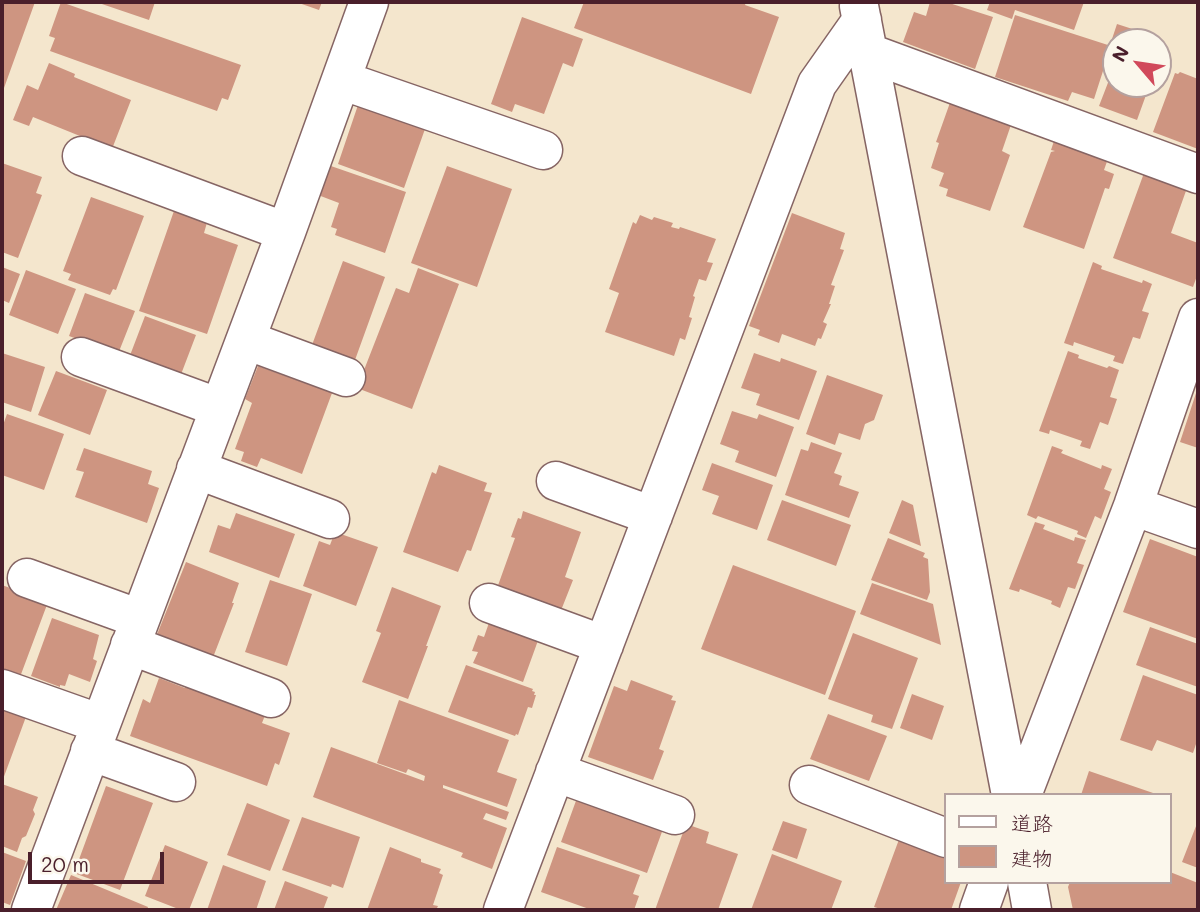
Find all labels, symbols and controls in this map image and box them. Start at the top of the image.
north arrow [1102,28,1172,98]
text: N [1106,41,1134,66]
legend [944,793,1172,884]
text: 道路 [1011,809,1053,836]
scale bar [32,838,168,882]
text: 建物 [1011,844,1053,871]
text: 20 m [41,850,89,877]

